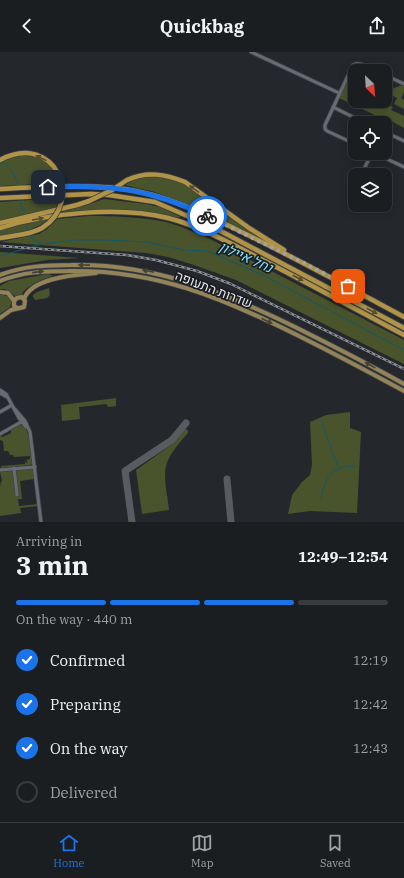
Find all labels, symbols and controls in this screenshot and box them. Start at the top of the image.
icon: back [16,15,38,37]
text: Quickbag [160,15,244,38]
icon: share [366,15,388,37]
north arrow [348,64,392,108]
map controls [348,64,392,212]
button: locate [348,116,392,160]
one-way arrow [35,155,47,161]
button: layers [348,168,392,212]
pin [31,170,65,204]
icon: home [37,176,59,198]
one-way arrow [189,185,200,193]
courier [187,196,227,236]
icon: bike [196,205,218,227]
one-way arrow [32,216,44,222]
water label: נחל איילון [217,237,276,277]
one-way arrow [78,261,90,268]
street label: שדרות התעופה [173,267,255,312]
one-way arrow [142,268,154,274]
one-way arrow [32,269,44,275]
pin [331,269,365,303]
one-way arrow [292,275,304,281]
icon: bag [337,275,359,297]
one-way arrow [367,307,378,314]
one-way arrow [262,318,273,324]
one-way arrow [364,362,376,368]
text: Arriving in [16,533,82,550]
text: 12:49–12:54 [298,547,388,566]
text: 3 min [16,548,89,582]
text: On the way · 440 m [16,611,132,628]
icon: check [16,649,38,671]
text: Confirmed [50,651,125,670]
text: 12:19 [353,652,388,669]
icon: check [16,693,38,715]
text: Preparing [50,695,121,714]
text: 12:42 [353,696,388,713]
icon: check [16,737,38,759]
text: On the way [50,739,128,758]
text: 12:43 [353,740,388,757]
text: Delivered [50,783,118,802]
tab: Home [53,832,85,870]
tab: Map [191,832,213,870]
tab: Saved [320,832,351,870]

